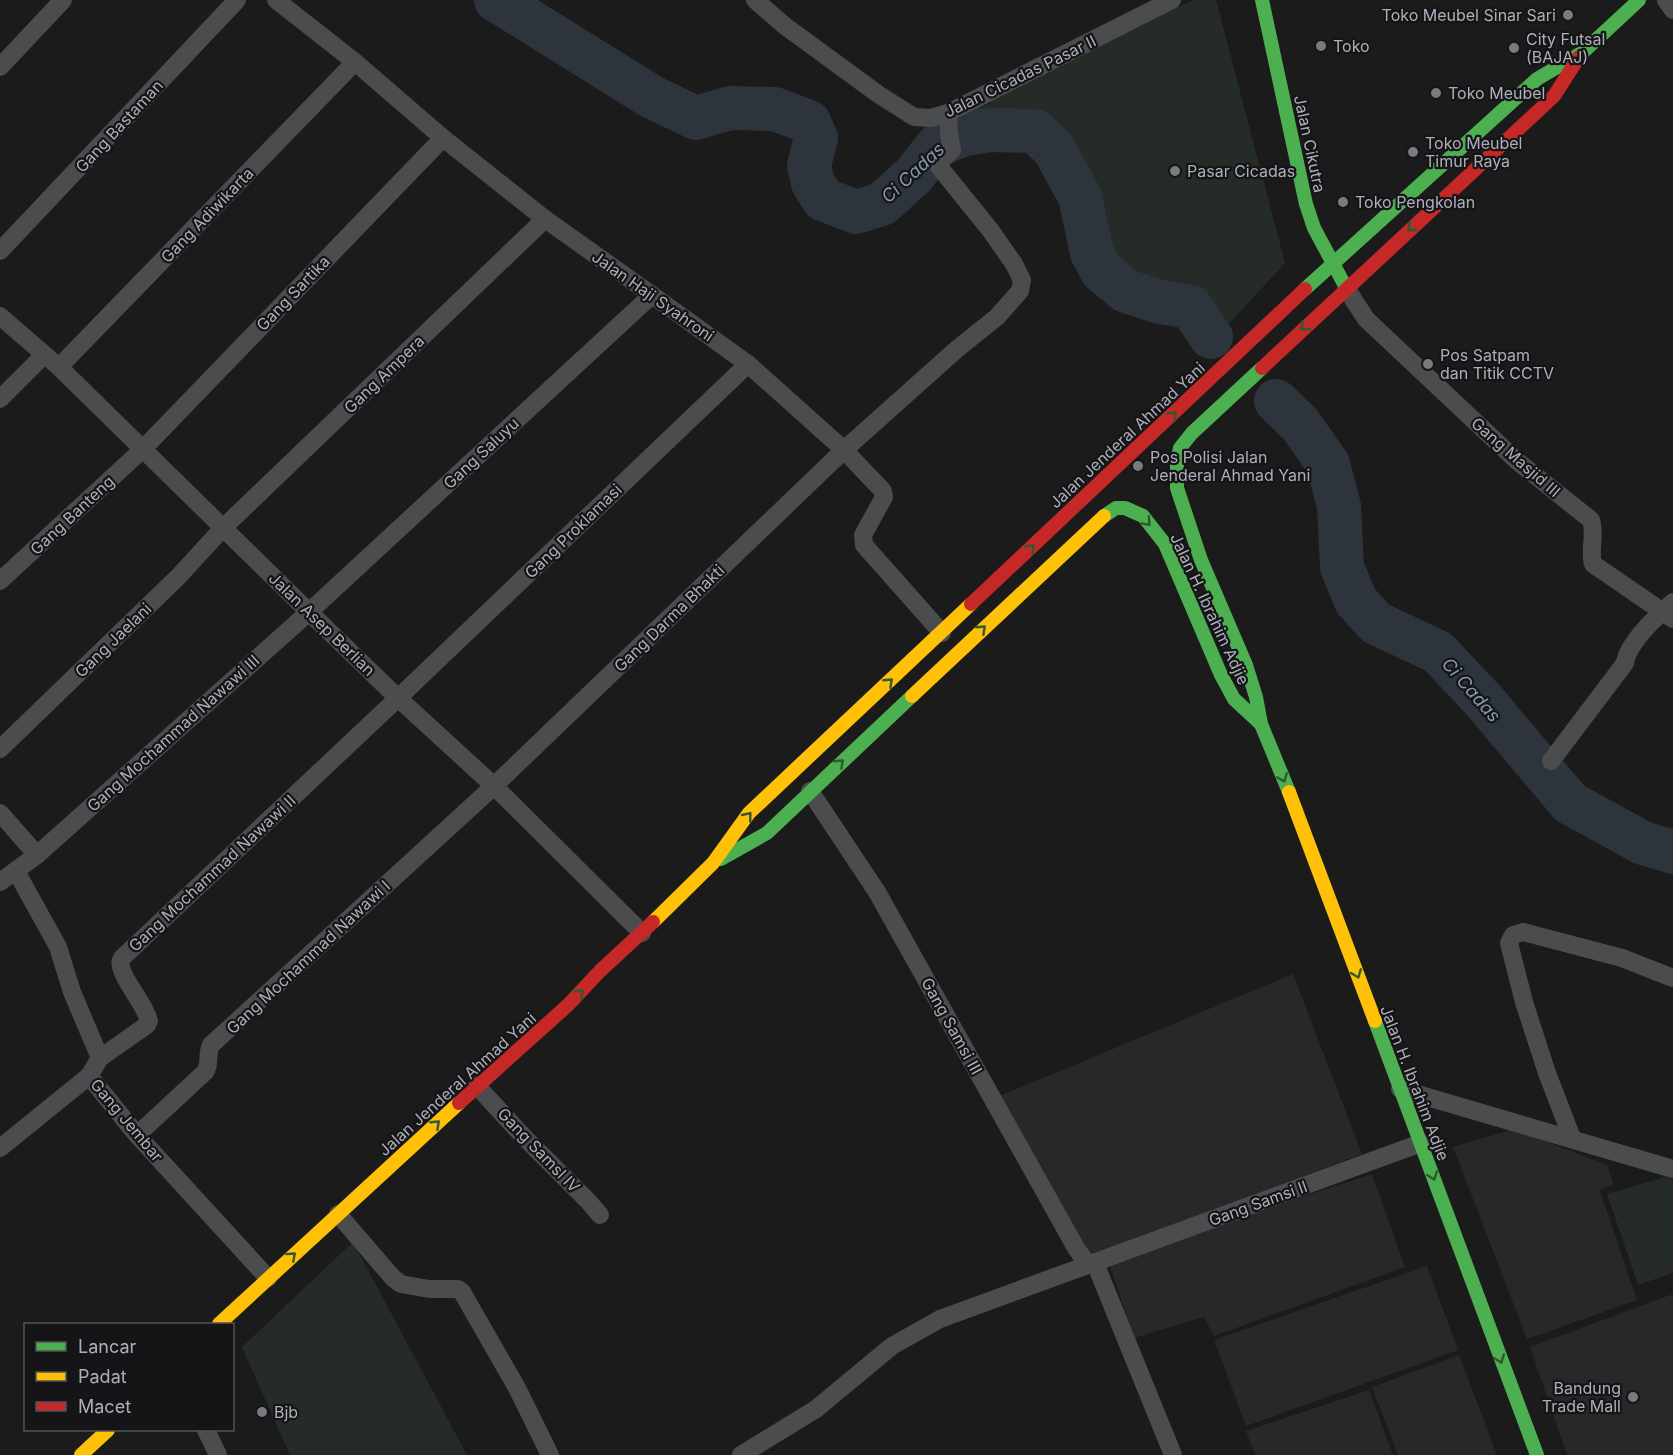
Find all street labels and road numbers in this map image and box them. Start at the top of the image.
street label: Jalan Cicadas Pasar II [941,31,1099,121]
street label: Gang Bastaman [71,76,167,176]
street label: Jalan Cikutra [1290,94,1330,194]
street label: Gang Adiwikarta [156,163,258,267]
street label: Jalan Haji Syahroni [588,246,718,346]
street label: Gang Sartika [252,251,334,335]
street label: Gang Ampera [340,331,428,417]
street label: Jalan Jenderal Ahmad Yani [1045,358,1209,512]
street label: Gang Saluyu [439,413,523,493]
street label: Gang Masjid III [1467,413,1565,501]
street label: Gang Banteng [26,471,118,559]
street label: Gang Proklamasi [520,480,626,582]
street label: Jalan H. Ibrahim Adjie [1166,530,1254,688]
street label: Gang Darma Bhakti [610,560,728,676]
street label: Jalan Asep Berlian [265,568,379,680]
street label: Gang Jaelani [71,599,155,681]
street label: Gang Mochammad Nawawi III [83,650,263,816]
street label: Gang Mochammad Nawawi II [124,790,300,956]
street label: Gang Mochammad Nawawi I [222,876,394,1038]
street label: Gang Samsi III [917,974,987,1078]
street label: Jalan H. Ibrahim Adjie [1376,1002,1454,1164]
street label: Jalan Jenderal Ahmad Yani [374,1008,540,1160]
street label: Gang Jembar [87,1074,167,1166]
street label: Gang Samsl IV [494,1103,584,1197]
street label: Gang Samsi II [1206,1176,1310,1230]

